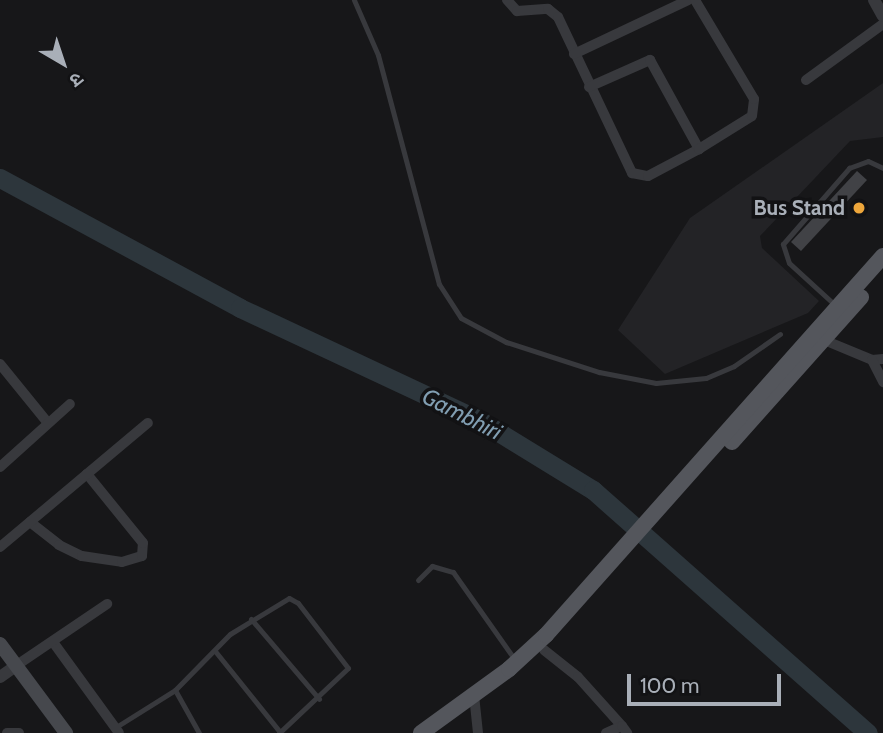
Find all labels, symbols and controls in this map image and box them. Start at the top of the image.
north arrow [28,28,98,98]
text: उ [65,67,88,92]
place label: Bus Stand [754,195,845,221]
marker: Bus Stand [851,200,867,216]
water label: Gambhiri [418,382,506,446]
scale bar [631,660,785,704]
text: 100 m [640,673,699,698]

